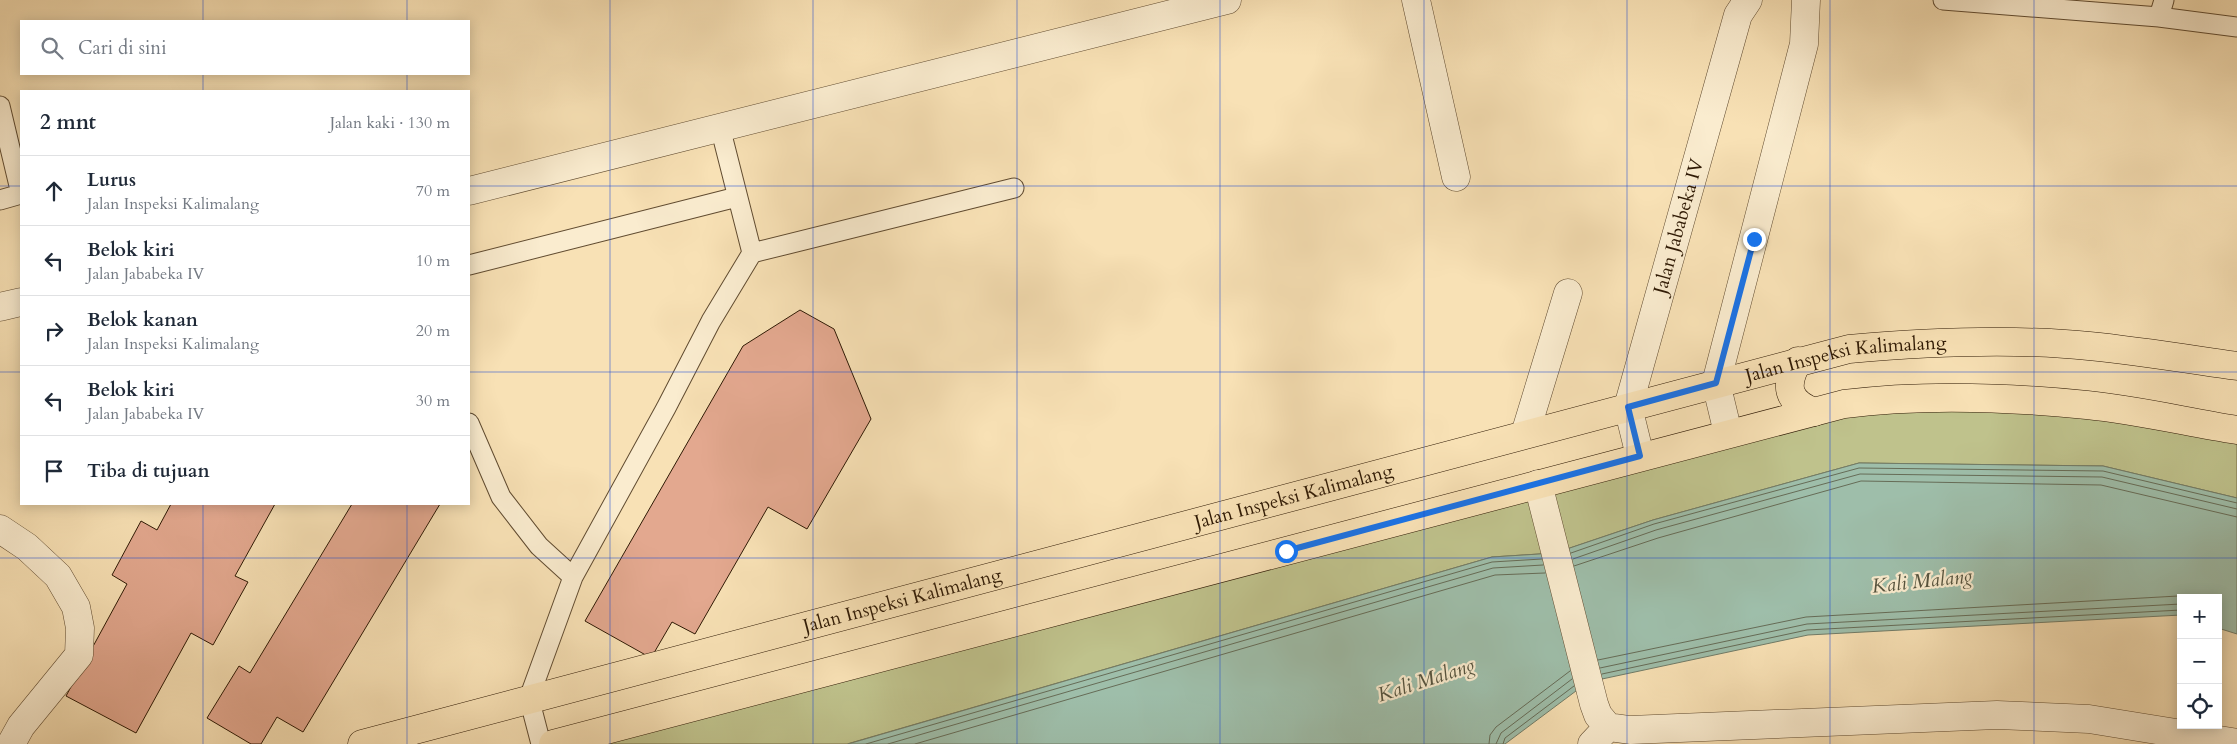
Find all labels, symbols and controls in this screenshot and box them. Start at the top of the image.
search box [20,20,470,75]
icon: search [38,34,66,62]
text: Cari di sini [78,35,167,61]
text: 2 mnt [40,108,96,137]
text: Jalan kaki · 130 m [330,112,450,134]
street label: Jalan Jababeka IV [1646,156,1710,300]
text: Lurus [87,167,136,193]
icon: ahead [40,177,68,205]
text: 70 m [416,180,450,202]
text: Jalan Inspeksi Kalimalang [87,193,259,215]
route end [1743,228,1766,251]
text: Belok kiri [87,237,174,263]
icon: left [40,247,68,275]
text: 10 m [416,250,450,272]
text: Jalan Jababeka IV [87,263,204,285]
text: Belok kanan [87,307,198,333]
icon: right [40,317,68,345]
text: 20 m [416,320,450,342]
street label: Jalan Inspeksi Kalimalang [1740,330,1947,390]
text: Jalan Inspeksi Kalimalang [87,333,259,355]
text: Belok kiri [87,377,174,403]
icon: left [40,387,68,415]
text: 30 m [416,390,450,412]
text: Jalan Jababeka IV [87,403,204,425]
icon: arrive [40,457,68,485]
text: Tiba di tujuan [87,458,210,484]
street label: Jalan Inspeksi Kalimalang [1189,458,1396,536]
route start [1275,540,1298,563]
street label: Jalan Inspeksi Kalimalang [797,562,1005,640]
water label: Kali Malang [1870,562,1974,600]
map controls [2177,594,2222,729]
button: + [2177,594,2222,639]
button: − [2177,639,2222,684]
water label: Kali Malang [1374,652,1478,708]
button: locate [2177,684,2222,729]

